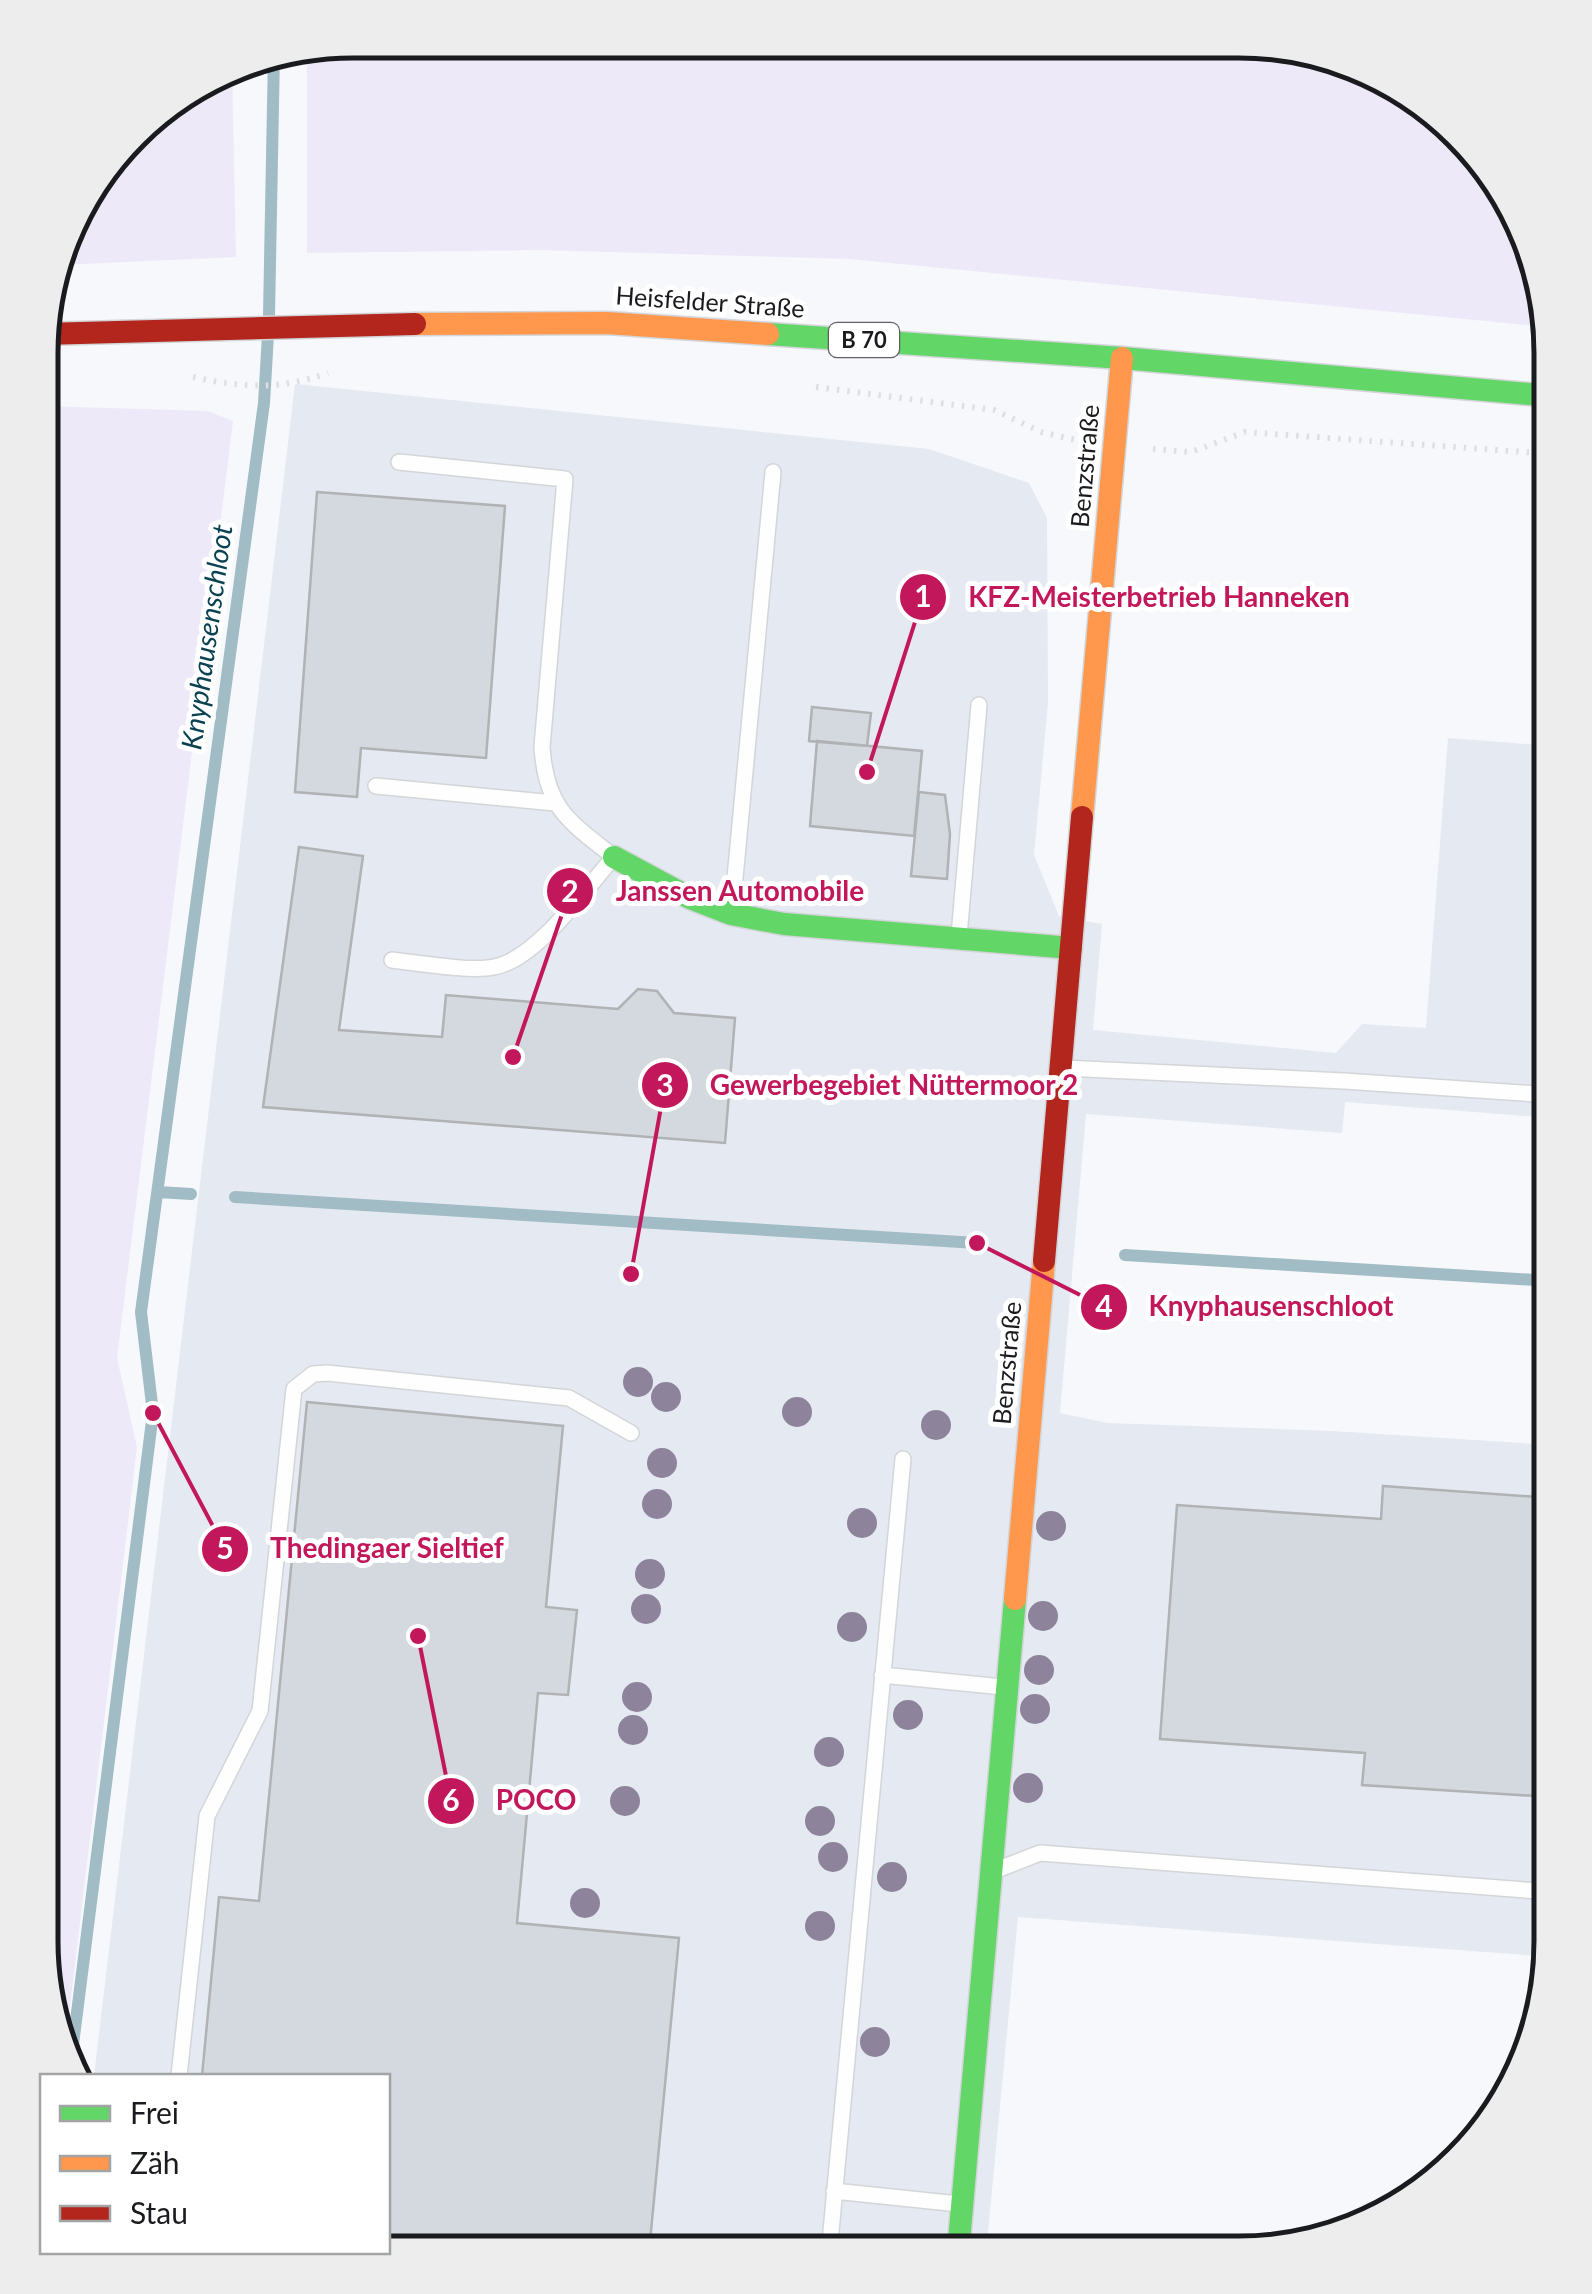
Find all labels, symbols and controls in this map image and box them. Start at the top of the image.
street label: Heisfelder Straße [615,279,806,323]
road number: B 70 [829,323,899,357]
street label: Benzstraße [1064,403,1104,529]
water label: Knyphausenschloot [173,522,239,752]
callout: KFZ-Meisterbetrieb Hanneken [898,568,1370,626]
text: 1 [914,577,932,613]
text: KFZ-Meisterbetrieb Hanneken [968,579,1350,613]
callout: Janssen Automobile [545,862,884,920]
text: 2 [561,872,579,908]
text: Janssen Automobile [616,873,864,907]
callout: Gewerbegebiet Nüttermoor 2 [640,1056,1099,1114]
text: 3 [656,1066,674,1102]
text: Gewerbegebiet Nüttermoor 2 [710,1067,1078,1101]
callout: Knyphausenschloot [1079,1278,1414,1336]
text: 4 [1095,1287,1113,1323]
text: Knyphausenschloot [1149,1288,1394,1322]
street label: Benzstraße [986,1300,1026,1426]
callout: Thedingaer Sieltief [200,1520,525,1578]
text: 5 [216,1529,234,1565]
text: Thedingaer Sieltief [270,1530,504,1564]
callout: POCO [426,1772,596,1830]
text: 6 [442,1781,460,1817]
text: POCO [496,1782,576,1816]
legend [40,2074,390,2254]
text: Frei [130,2094,179,2130]
text: Zäh [130,2144,180,2180]
text: Stau [130,2194,188,2230]

